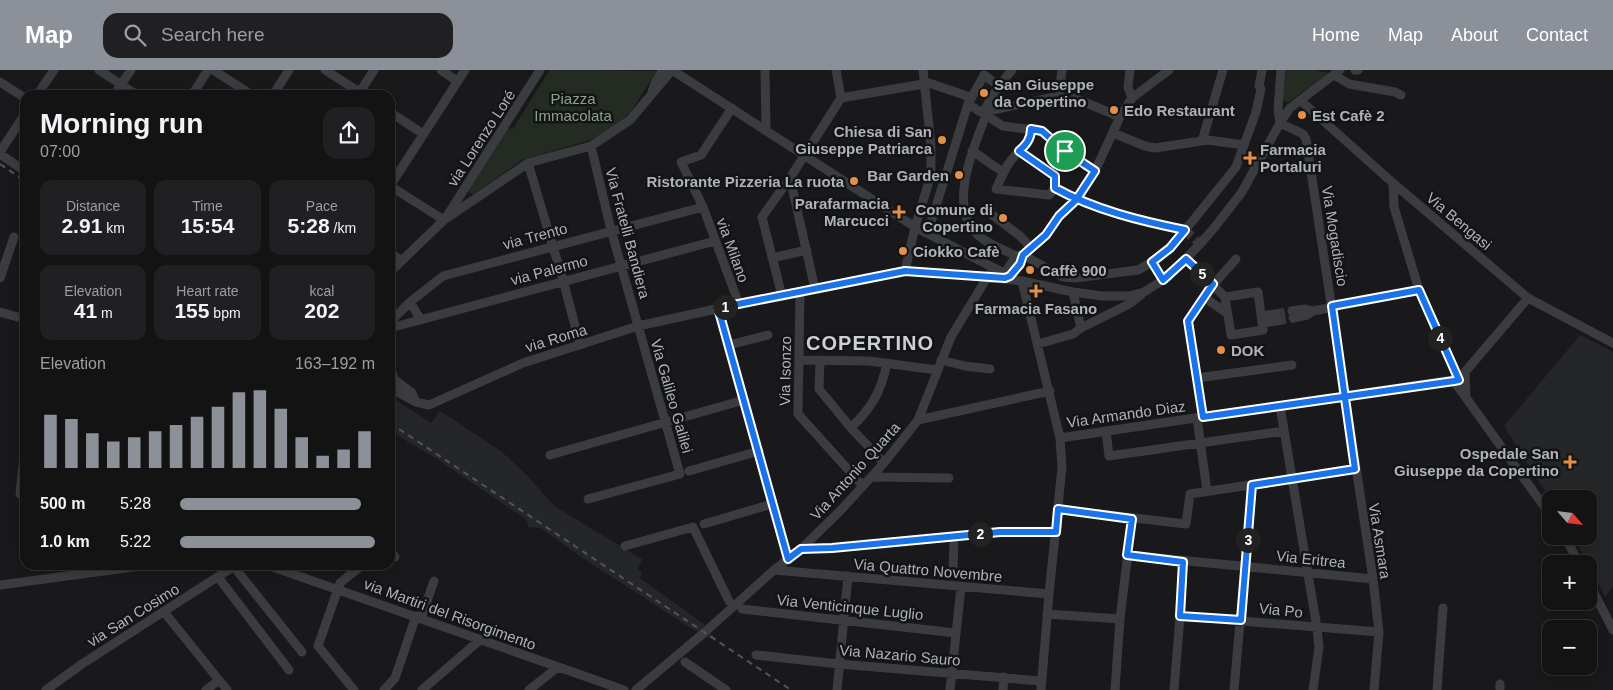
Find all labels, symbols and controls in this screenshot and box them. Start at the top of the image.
search box [103,13,453,58]
text: Map [25,21,73,48]
icon: search [121,21,149,49]
text: Search here [161,24,265,45]
text: Home [1312,25,1360,45]
text: Map [1388,25,1423,45]
text: About [1451,25,1498,45]
text: Contact [1526,25,1588,45]
place label: San Giuseppe da Copertino [994,76,1094,110]
street label: via Lorenzo Loré [443,87,519,189]
marker: San Giuseppe da Copertino [978,87,990,99]
park label: Piazza Immacolata [534,90,612,124]
place label: Edo Restaurant [1124,102,1235,119]
marker: Edo Restaurant [1108,104,1120,116]
button: share [323,107,375,159]
place label: Est Cafè 2 [1312,107,1385,124]
text: Morning run [40,108,203,139]
marker: Est Cafè 2 [1296,109,1308,121]
place label: Chiesa di San Giuseppe Patriarca [795,123,933,157]
pin [1044,130,1086,172]
marker: Chiesa di San Giuseppe Patriarca [936,134,948,146]
icon: arrive [1051,137,1079,165]
place label: Farmacia Portaluri [1260,141,1327,175]
text: 07:00 [40,143,80,160]
marker: Farmacia Portaluri [1244,152,1256,164]
street label: Via Fratelli Bandiera [602,166,654,301]
place label: Bar Garden [867,167,949,184]
marker: Bar Garden [953,169,965,181]
place label: Ristorante Pizzeria La ruota [646,173,845,190]
marker: Ristorante Pizzeria La ruota [848,175,860,187]
street label: Via Mogadiscio [1319,185,1351,287]
street label: Via Bengasi [1423,189,1495,253]
place label: Parafarmacia Marcucci [795,195,890,229]
text: Distance [66,198,120,214]
text: Time [192,198,223,214]
text: Pace [306,198,338,214]
place label: Comune di Copertino [916,201,993,235]
marker: Parafarmacia Marcucci [893,206,905,218]
marker: Comune di Copertino [997,212,1009,224]
text: 2.91 [61,214,102,237]
text: 15:54 [181,214,234,237]
text: 5:28 [288,214,330,237]
street label: via Milano [713,215,753,285]
street label: via Trento [501,219,569,253]
text: km [102,220,125,236]
text: /km [330,220,356,236]
place label: Ciokko Cafè [913,243,1000,260]
marker: Ciokko Cafè [897,245,909,257]
street label: via Palermo [509,252,589,288]
place label: Caffè 900 [1040,262,1107,279]
pin: 5 [1190,262,1214,286]
marker: Caffè 900 [1024,264,1036,276]
text: 5 [1199,266,1206,282]
text: Elevation [64,283,122,299]
text: Heart rate [176,283,239,299]
text: kcal [309,283,334,299]
marker: Farmacia Fasano [1030,285,1042,297]
pin: 1 [712,294,738,320]
text: 41 [74,299,97,322]
text: 155 [174,299,209,322]
text: 202 [304,299,339,322]
text: 1 [722,299,729,315]
place label: Farmacia Fasano [975,300,1097,317]
text: m [97,305,113,321]
text: bpm [209,305,241,321]
street label: via Roma [523,320,589,355]
pin: 4 [1428,326,1452,350]
text: 4 [1437,330,1444,346]
district label: COPERTINO [806,332,934,354]
street label: Via Isonzo [776,336,794,406]
street label: Via Galileo Galilei [648,337,696,455]
place label: DOK [1231,342,1265,359]
marker: DOK [1215,344,1227,356]
text: Elevation [40,355,106,372]
text: 163–192 m [295,355,375,372]
street label: Via Armando Diaz [1066,397,1186,431]
street label: Via Antonio Quarta [807,418,904,523]
place label: Ospedale San Giuseppe da Copertino [1394,445,1559,479]
marker: Ospedale San Giuseppe da Copertino [1563,455,1577,469]
north arrow [1542,490,1598,545]
map controls [1542,490,1597,675]
text: 500 m [40,495,85,512]
text: 5:28 [120,495,151,512]
street label: Via Asmara [1366,502,1394,581]
pin: 2 [968,522,992,546]
text: 2 [977,526,984,542]
pin: 3 [1236,528,1260,552]
text: 3 [1245,532,1252,548]
text: 1.0 km [40,533,90,550]
text: 5:22 [120,533,151,550]
street label: Via Eritrea [1275,547,1347,571]
street label: Via Quattro Novembre [853,555,1003,585]
button: + [1542,555,1597,610]
street label: via Martiri del Risorgimento [362,575,538,653]
street label: via San Cosimo [84,580,182,650]
street label: Via Venticinque Luglio [776,591,924,623]
street label: Via Po [1258,599,1304,621]
button: − [1542,620,1597,675]
street label: Via Nazario Sauro [839,641,961,669]

